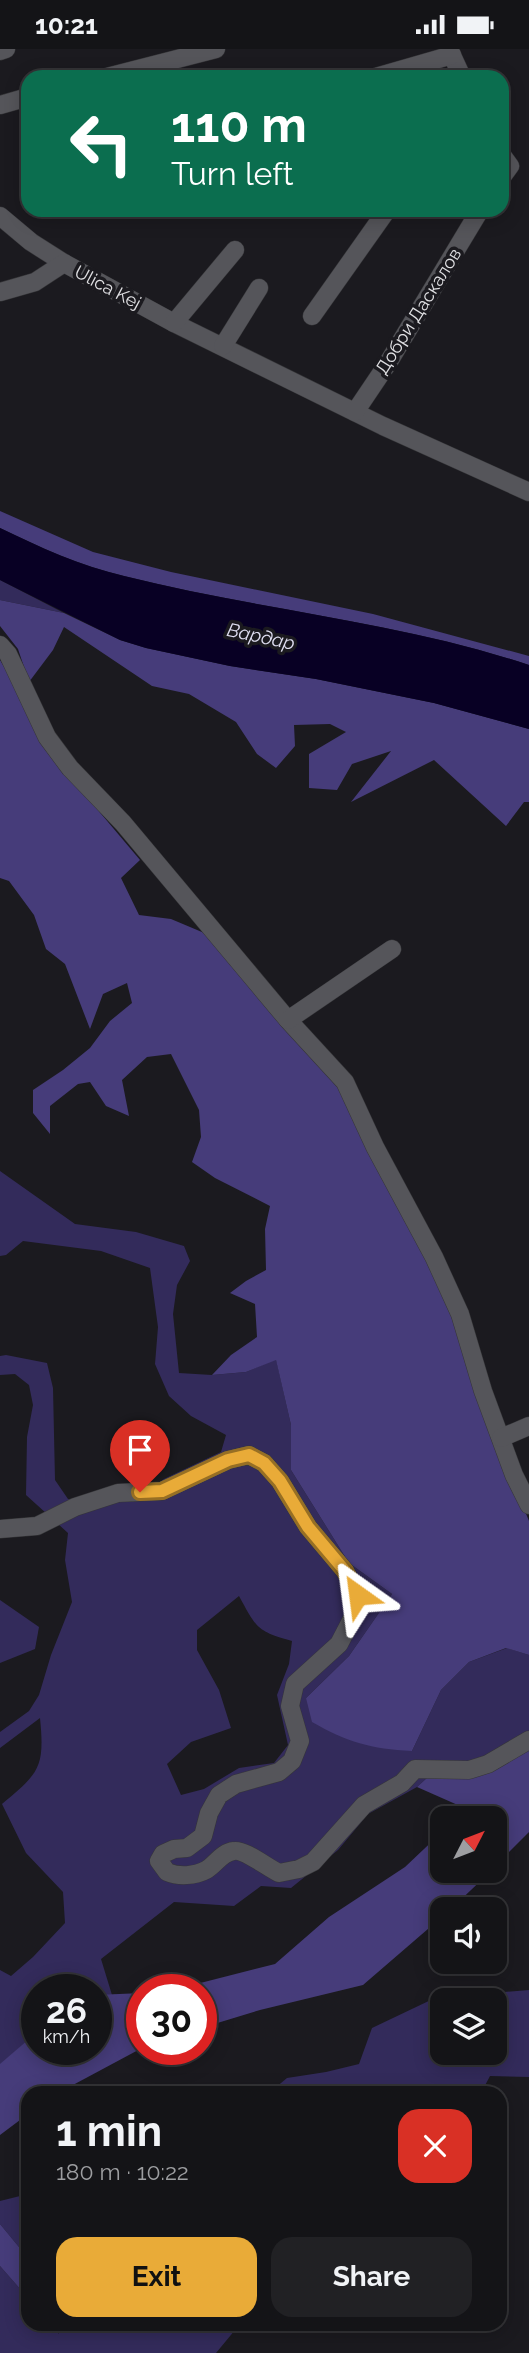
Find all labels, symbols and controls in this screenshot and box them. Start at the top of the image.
text: 10:21 [35,10,98,40]
text: 110 m [171,96,307,153]
icon: left [56,98,147,189]
text: Turn left [171,155,293,192]
street label: Добри Даскалов [371,244,465,378]
street label: Ulica Kej [71,261,145,313]
water label: Вардар [225,618,297,654]
pin [110,1420,170,1492]
icon: arrive [121,1431,159,1469]
position arrow [321,1558,395,1632]
north arrow [430,1806,508,1883]
map controls [430,1806,507,2065]
button: sound [430,1897,507,1974]
speed limit sign: 30 [126,1974,217,2065]
button: layers [430,1988,507,2065]
text: 26 [46,1990,87,2031]
text: km/h [43,2026,90,2047]
text: 1 min [56,2107,162,2156]
button: close [398,2109,472,2183]
text: 180 m · 10:22 [56,2158,189,2185]
button: Exit [56,2237,257,2317]
button: Share [271,2237,472,2317]

